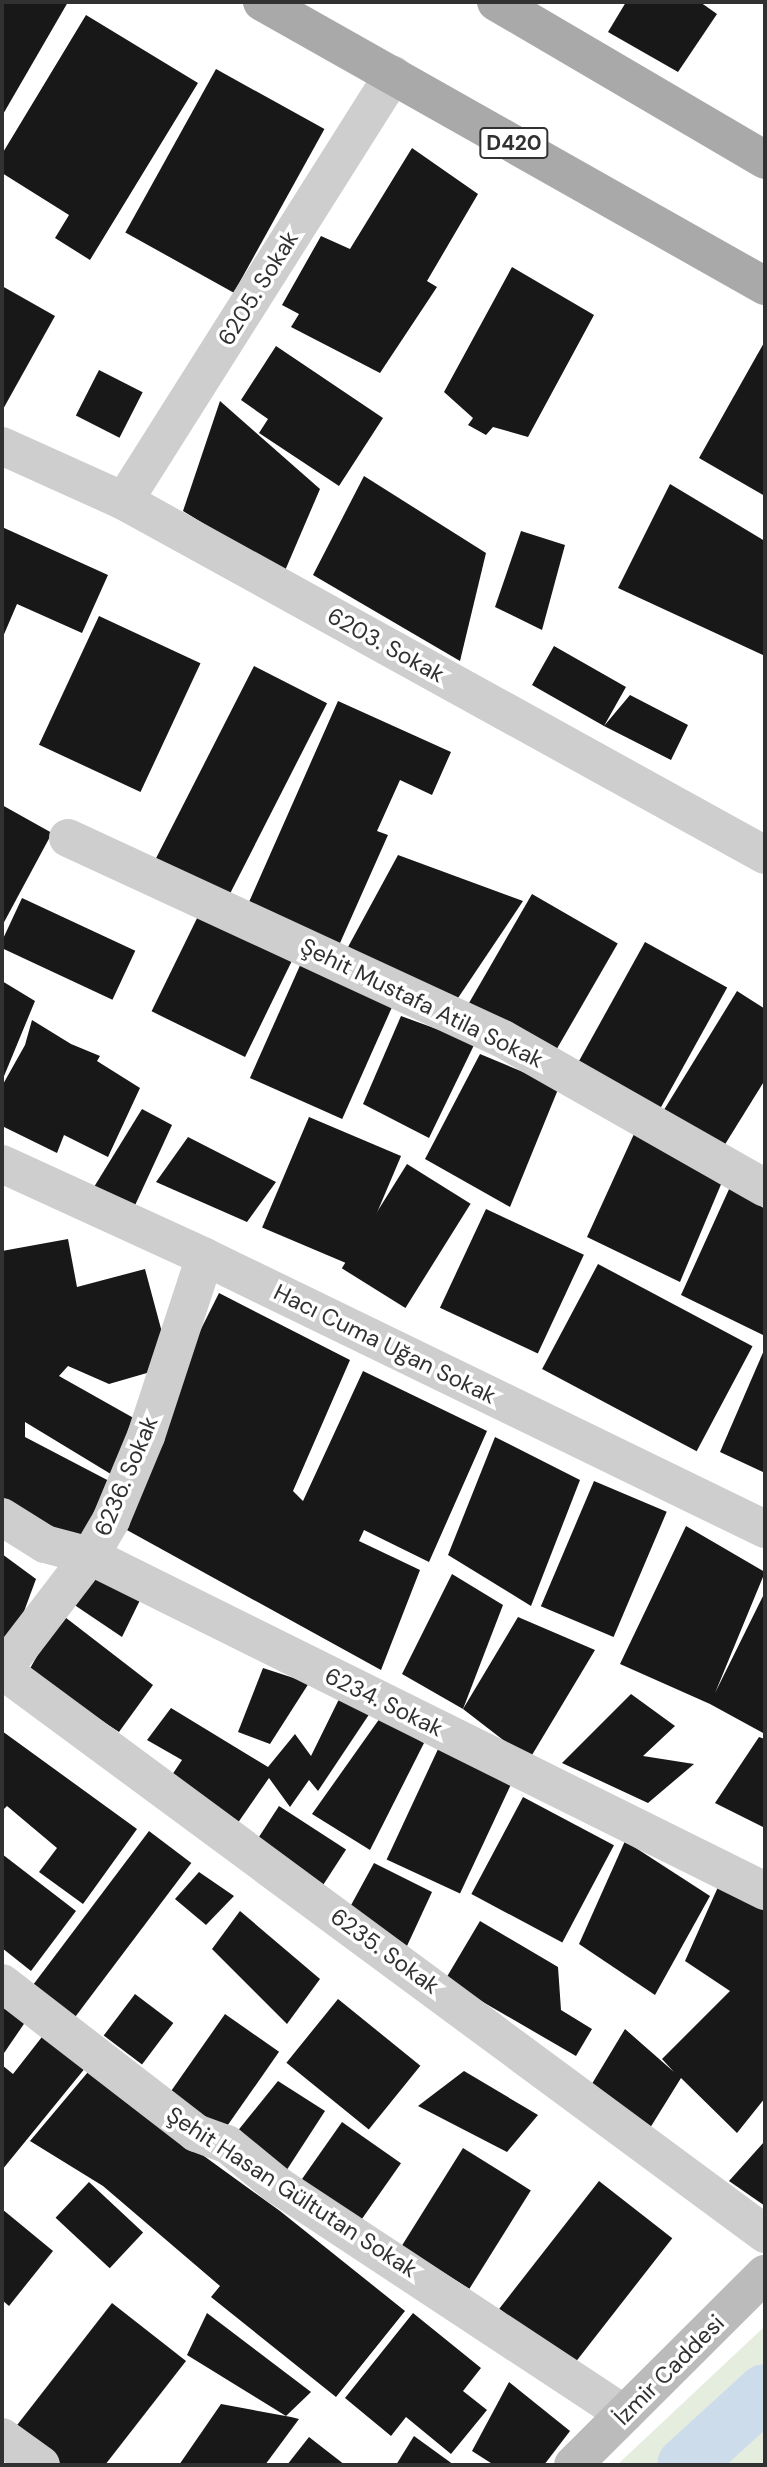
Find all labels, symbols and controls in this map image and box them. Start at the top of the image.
road number: D420 [479,125,549,160]
street label: 6205. Sokak [212,226,304,350]
street label: 6203. Sokak [323,602,449,688]
street label: Şehit Mustafa Atila Sokak [296,932,548,1074]
street label: Hacı Cuma Uğan Sokak [269,1278,501,1410]
street label: 6236. Sokak [88,1412,164,1540]
street label: 6234. Sokak [320,1662,448,1742]
street label: 6235. Sokak [325,1902,445,2000]
street label: Şehit Hasan Gültutan Sokak [162,2101,422,2283]
street label: İzmir Caddesi [608,2309,730,2431]

